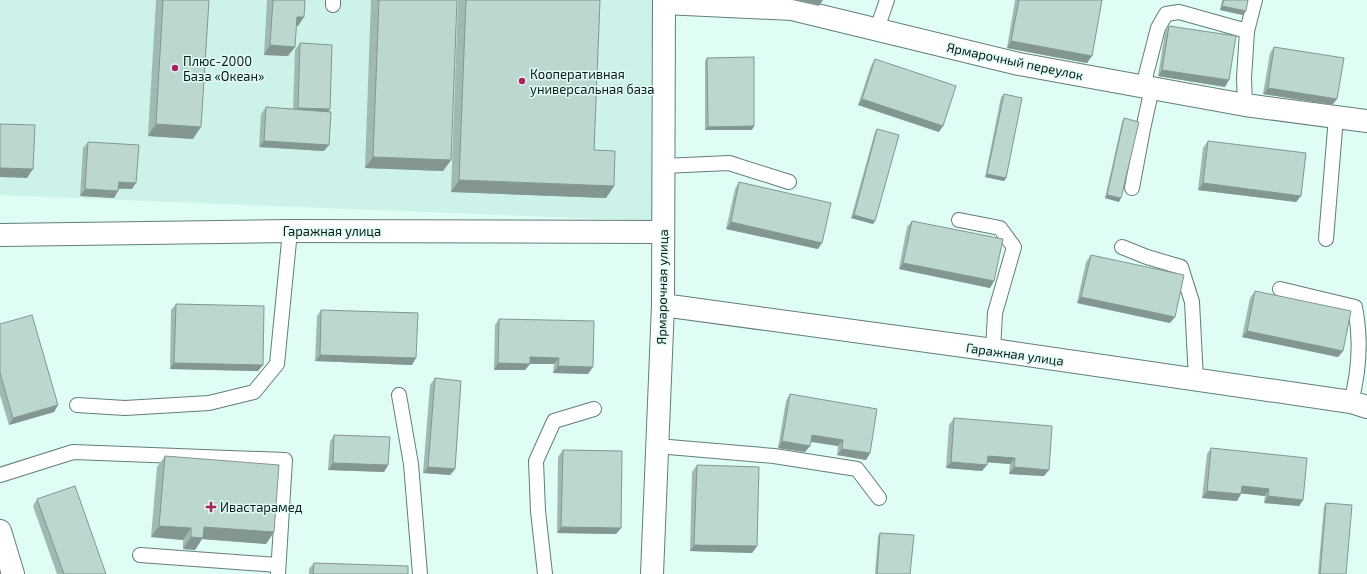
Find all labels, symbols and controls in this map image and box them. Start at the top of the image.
street label: Ярмарочный переулок [945,39,1085,83]
place label: Плюс-2000 База «Океан» [183,53,264,84]
marker: Плюс-2000 База «Океан» [170,63,180,73]
place label: Кооперативная универсальная база [530,66,654,97]
marker: Кооперативная универсальная база [517,76,527,86]
street label: Гаражная улица [283,223,381,239]
street label: Ярмарочная улица [653,229,671,345]
street label: Гаражная улица [965,339,1065,369]
place label: Ивастарамед [220,499,303,515]
marker: Ивастарамед [205,501,217,513]

